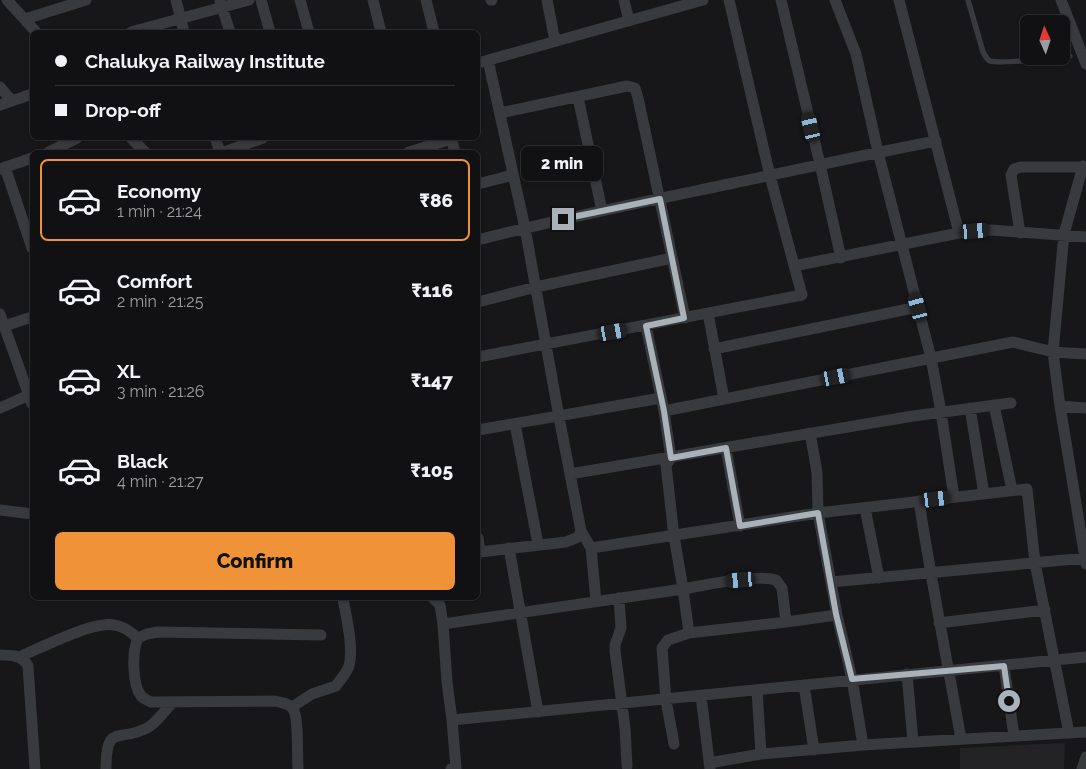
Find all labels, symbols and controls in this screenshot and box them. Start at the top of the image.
north arrow [1020,15,1070,65]
map controls [1020,15,1070,65]
text: Chalukya Railway Institute [85,50,325,72]
text: Drop-off [85,99,161,121]
car [800,111,821,143]
callout: 2 min [522,146,604,182]
text: 2 min [541,154,583,173]
icon: car [57,178,102,223]
text: Economy [117,180,201,202]
text: ₹86 [419,189,453,211]
text: 1 min · 21:24 [117,202,202,221]
route end [552,208,574,230]
car [959,222,990,240]
icon: car [57,268,102,313]
text: Comfort [117,270,192,292]
text: ₹116 [411,279,453,301]
car [906,291,929,323]
text: 2 min · 21:25 [117,292,203,311]
car [596,322,629,342]
icon: car [57,358,102,403]
text: XL [117,360,140,382]
car [819,367,852,387]
text: ₹147 [411,369,453,391]
text: 3 min · 21:26 [117,382,205,401]
icon: car [57,448,102,493]
text: Black [117,450,168,472]
text: ₹105 [410,459,453,481]
text: 4 min · 21:27 [117,472,204,491]
car [920,490,951,508]
button: Confirm [55,532,455,590]
car [725,571,756,589]
route start [998,690,1020,712]

